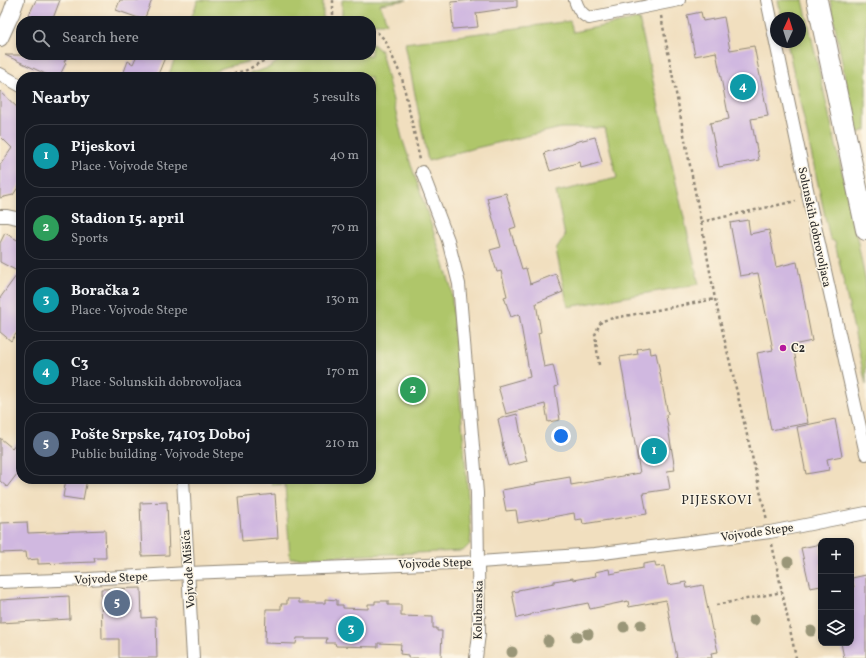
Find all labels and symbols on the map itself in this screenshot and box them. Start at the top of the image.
north arrow [770,12,806,48]
pin: 4 [730,72,756,102]
street label: Solunskih dobrovoljaca [793,165,835,289]
place label: C2 [791,341,805,357]
marker: C2 [778,343,788,353]
pin: 2 [400,375,426,405]
your location [551,426,571,446]
pin: 1 [641,436,667,466]
district label: PIJESKOVI [681,492,753,510]
street label: Vojvode Stepe [720,520,795,546]
street label: Vojvode Mišića [178,529,200,609]
street label: Vojvode Stepe [398,555,472,573]
street label: Vojvode Stepe [74,569,148,589]
street label: Kolubarska [470,580,488,640]
pin: 5 [104,588,130,618]
pin: 3 [338,614,364,644]

